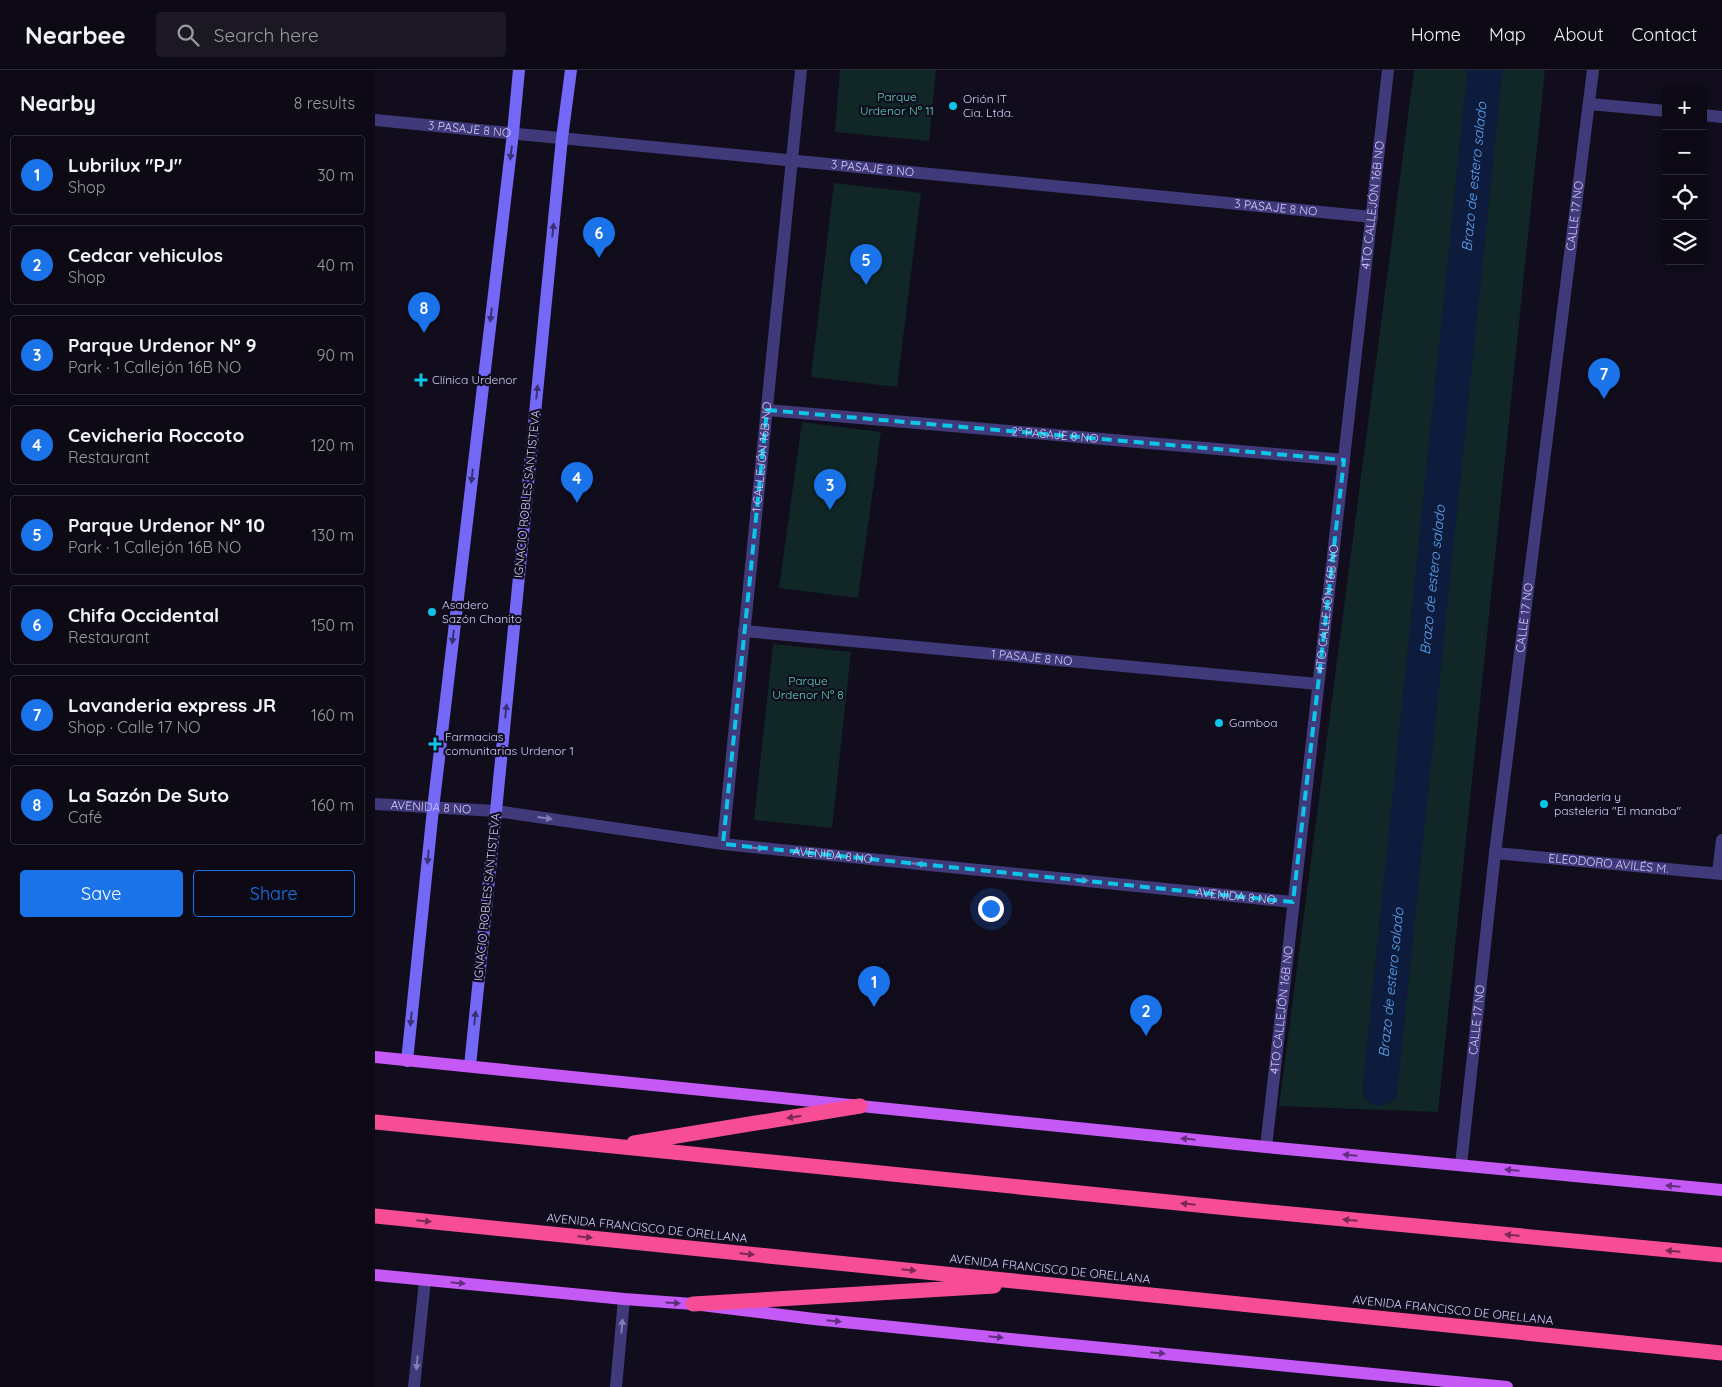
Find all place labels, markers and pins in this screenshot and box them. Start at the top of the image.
place label: Orión IT Cia. Ltda. [963,91,1013,120]
marker: Orión IT Cia. Ltda. [947,100,959,112]
pin: 6 [583,217,615,258]
pin: 5 [850,244,882,285]
pin: 8 [408,292,440,333]
pin: 7 [1588,358,1620,399]
place label: Clínica Urdenor [432,372,518,387]
marker: Clínica Urdenor [414,373,428,387]
pin: 4 [561,462,593,503]
pin: 3 [814,469,846,510]
place label: Asadero Sazón Chanito [442,597,522,626]
marker: Asadero Sazón Chanito [426,606,438,618]
place label: Gamboa [1229,715,1278,730]
marker: Gamboa [1213,717,1225,729]
place label: Farmacias comunitarias Urdenor 1 [445,729,574,758]
marker: Farmacias comunitarias Urdenor 1 [429,738,441,750]
place label: Panadería y pasteleria "El manaba" [1554,789,1682,818]
marker: Panadería y pasteleria "El manaba" [1538,798,1550,810]
pin: 1 [858,966,890,1007]
pin: 2 [1130,995,1162,1036]

